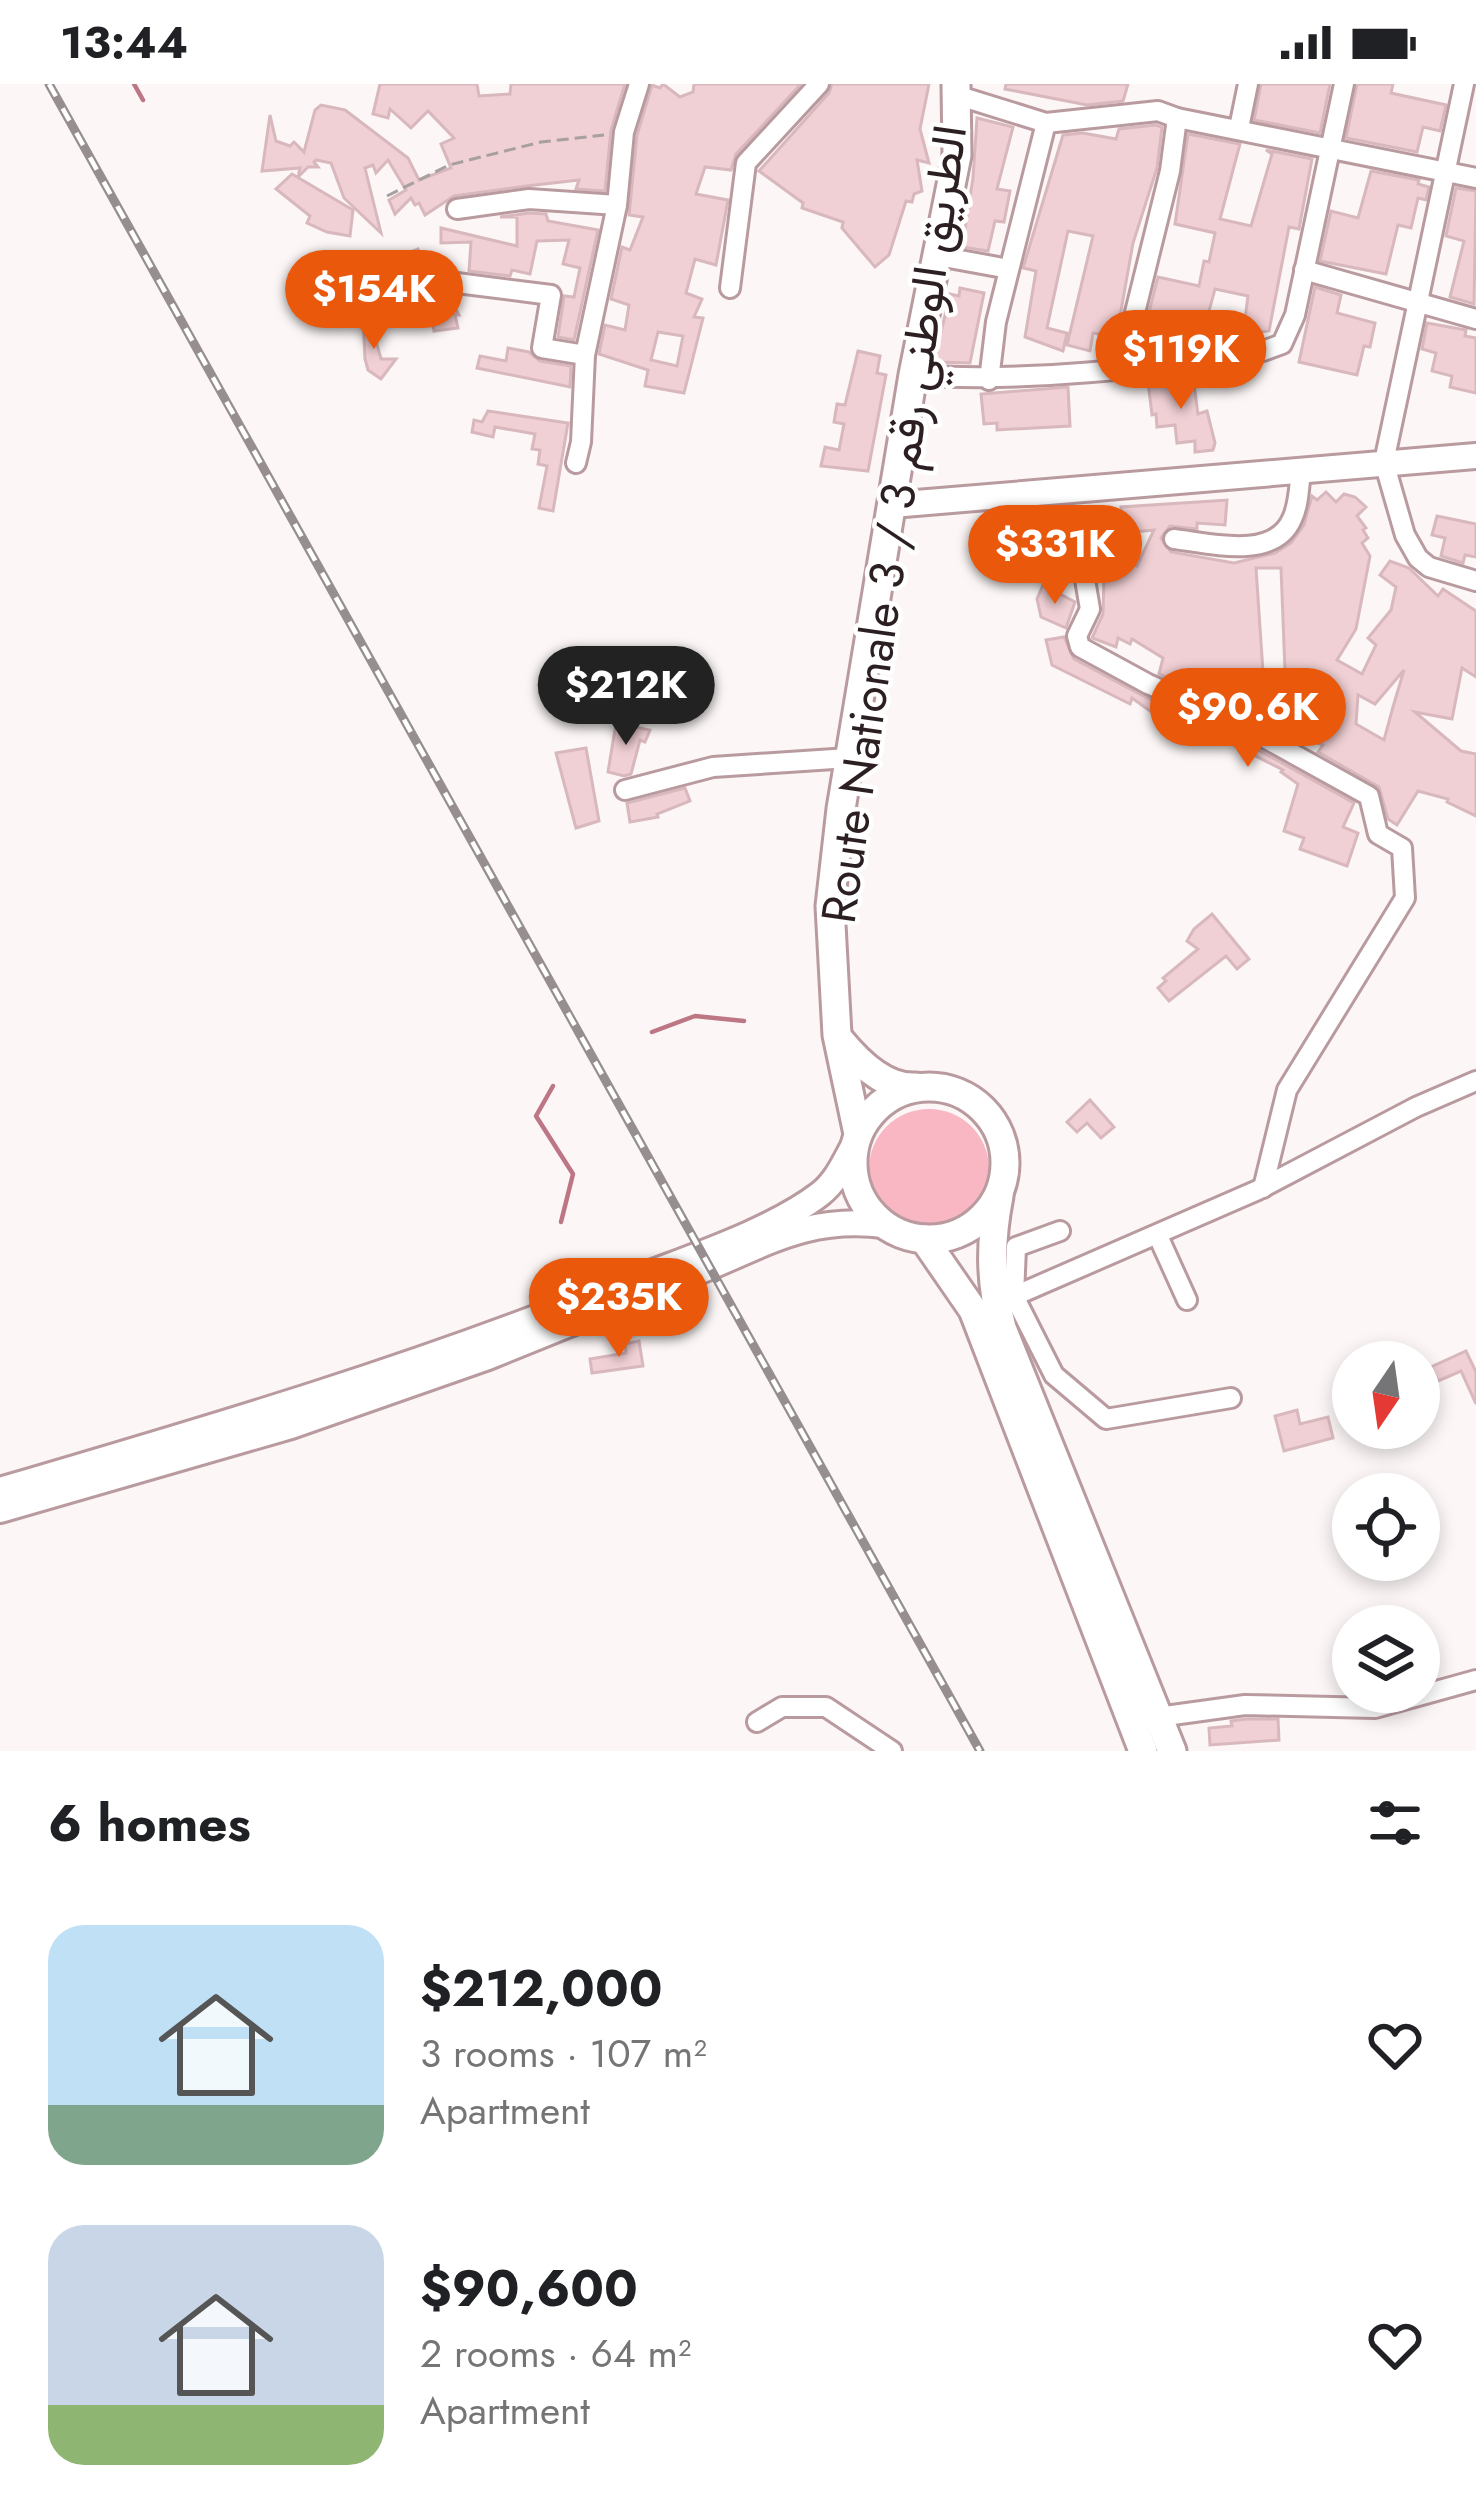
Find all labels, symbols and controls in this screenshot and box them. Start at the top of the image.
text: 13:44 [60,10,188,75]
street label: Route Nationale 3 / الطريق الوطني رقم 3 [804,120,988,928]
pin: $154K [290,250,458,352]
text: $154K [312,260,436,317]
pin: $119K [1097,310,1265,412]
text: $119K [1122,320,1240,377]
pin: $331K [971,505,1139,607]
text: $331K [995,515,1115,572]
pin: $212K [542,646,710,748]
text: $212K [565,656,687,713]
pin: $90.6K [1150,668,1346,770]
text: $90.6K [1177,678,1319,735]
pin: $235K [535,1258,703,1360]
text: $235K [556,1268,682,1325]
north arrow [1332,1341,1440,1449]
map controls [1332,1341,1440,1713]
button: locate [1332,1473,1440,1581]
button: layers [1332,1605,1440,1713]
text: 6 homes [48,1786,251,1860]
icon: filters [1362,1790,1428,1856]
text: $212,000 [420,1951,662,2025]
icon: home [144,1973,288,2117]
icon: heart [1362,2012,1428,2078]
text: 3 rooms · 107 m² [420,2025,707,2082]
text: Apartment [420,2082,590,2139]
text: $90,600 [420,2251,638,2325]
icon: home [144,2273,288,2417]
icon: heart [1362,2312,1428,2378]
text: 2 rooms · 64 m² [420,2325,691,2382]
text: Apartment [420,2382,590,2439]

